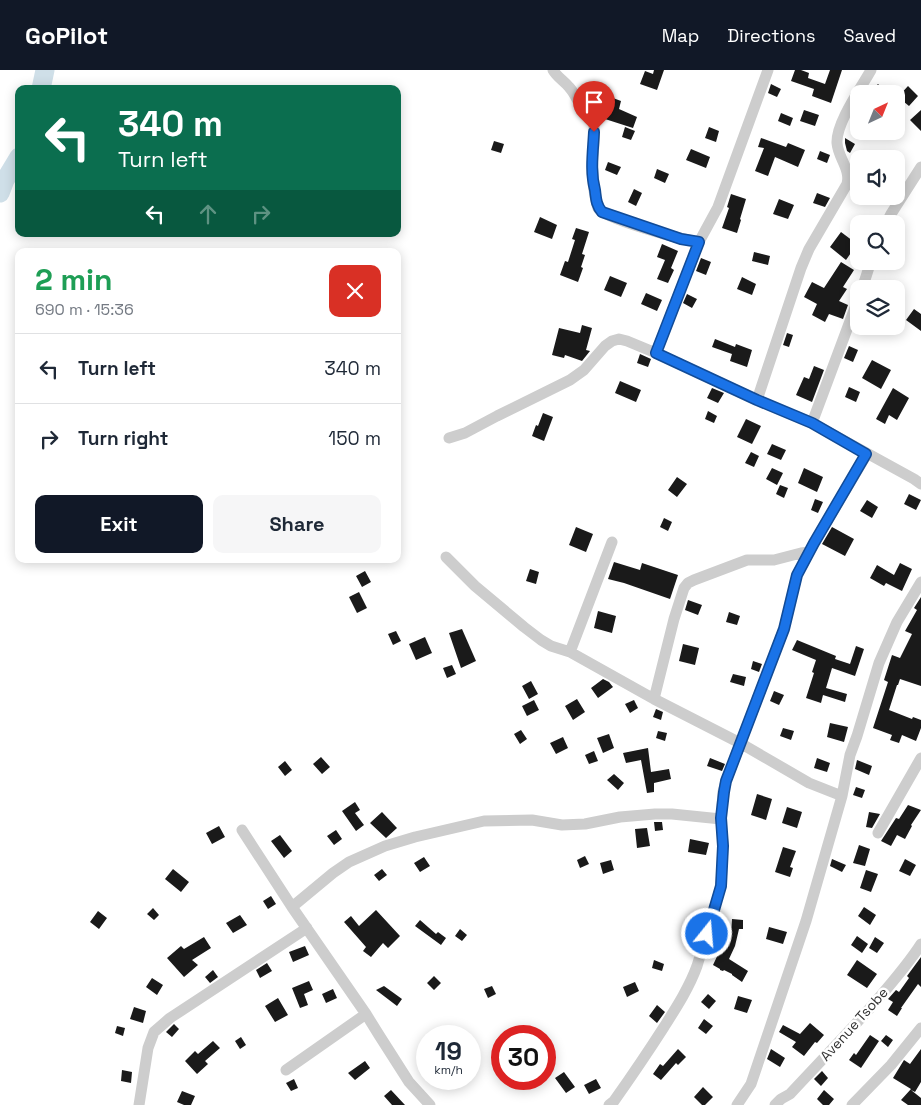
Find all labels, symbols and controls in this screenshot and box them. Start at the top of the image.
text: GoPilot [25,20,108,51]
text: Map [662,24,699,47]
text: Directions [727,24,816,47]
text: Saved [844,24,896,47]
pin [573,81,615,132]
north arrow [850,85,905,140]
map controls [850,85,905,335]
icon: arrive [580,88,608,116]
text: 340 m [118,102,223,146]
icon: left [35,105,100,170]
text: Turn left [118,145,208,173]
button: sound [850,150,905,205]
icon: left [141,200,169,228]
icon: ahead [194,200,222,228]
icon: right [247,200,275,228]
button: search [850,215,905,270]
text: 2 min [35,260,113,299]
button: close [329,265,381,317]
button: layers [850,280,905,335]
text: 690 m · 15:36 [35,299,134,320]
icon: left [35,355,63,383]
text: Turn left [78,356,156,381]
text: 340 m [324,356,381,381]
icon: right [35,425,63,453]
text: Turn right [78,426,168,451]
text: 150 m [328,426,381,451]
button: Exit [35,495,203,553]
button: Share [213,495,381,553]
position arrow [680,907,732,959]
street label: Avenue Tsobe [816,983,892,1065]
speed limit sign: 30 [491,1025,556,1090]
text: 19 [435,1035,462,1067]
text: km/h [434,1062,463,1078]

